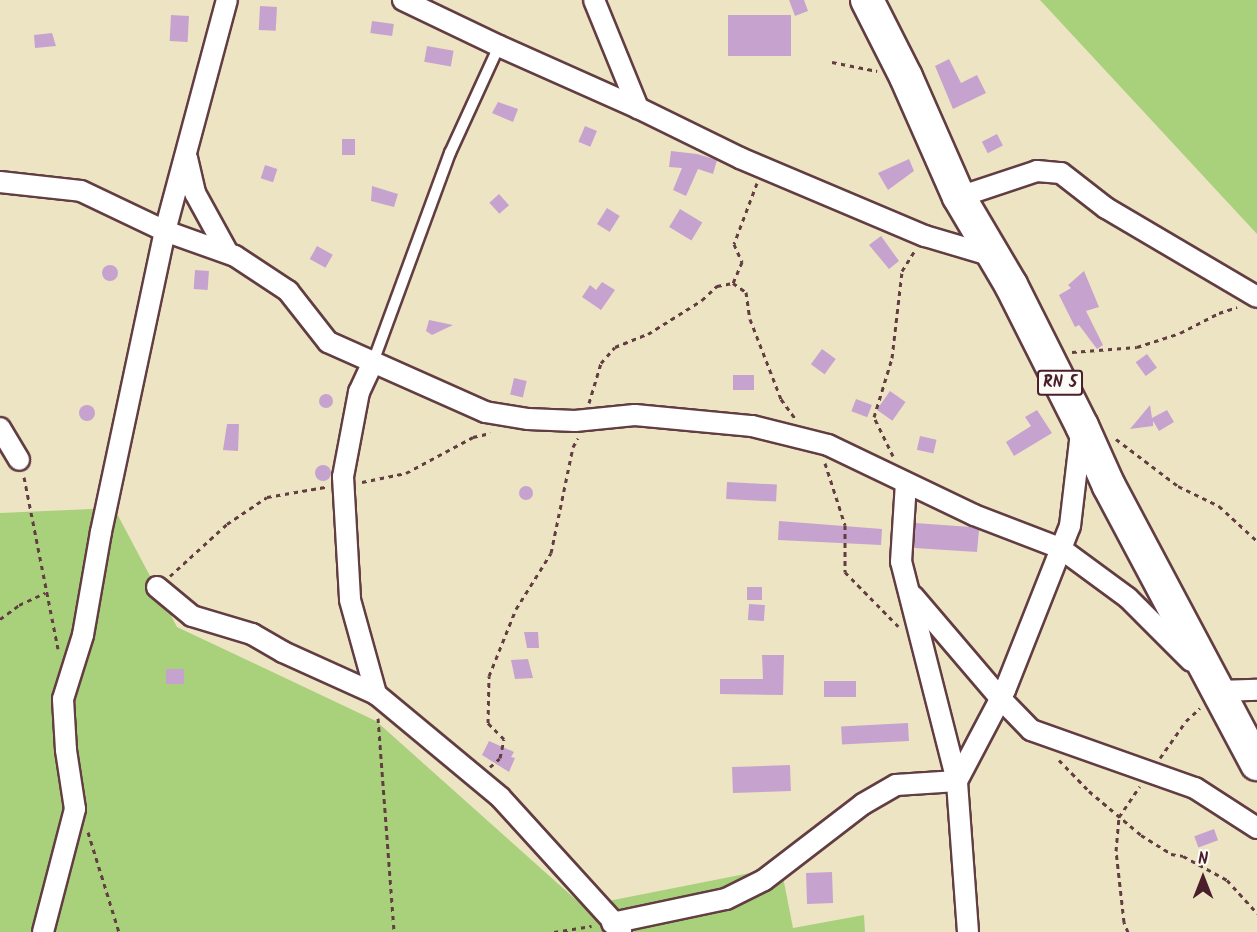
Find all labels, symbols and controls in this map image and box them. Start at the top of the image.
road number: RN 5 [1036,370,1084,396]
text: N [1198,847,1208,872]
north arrow [1173,848,1233,908]

